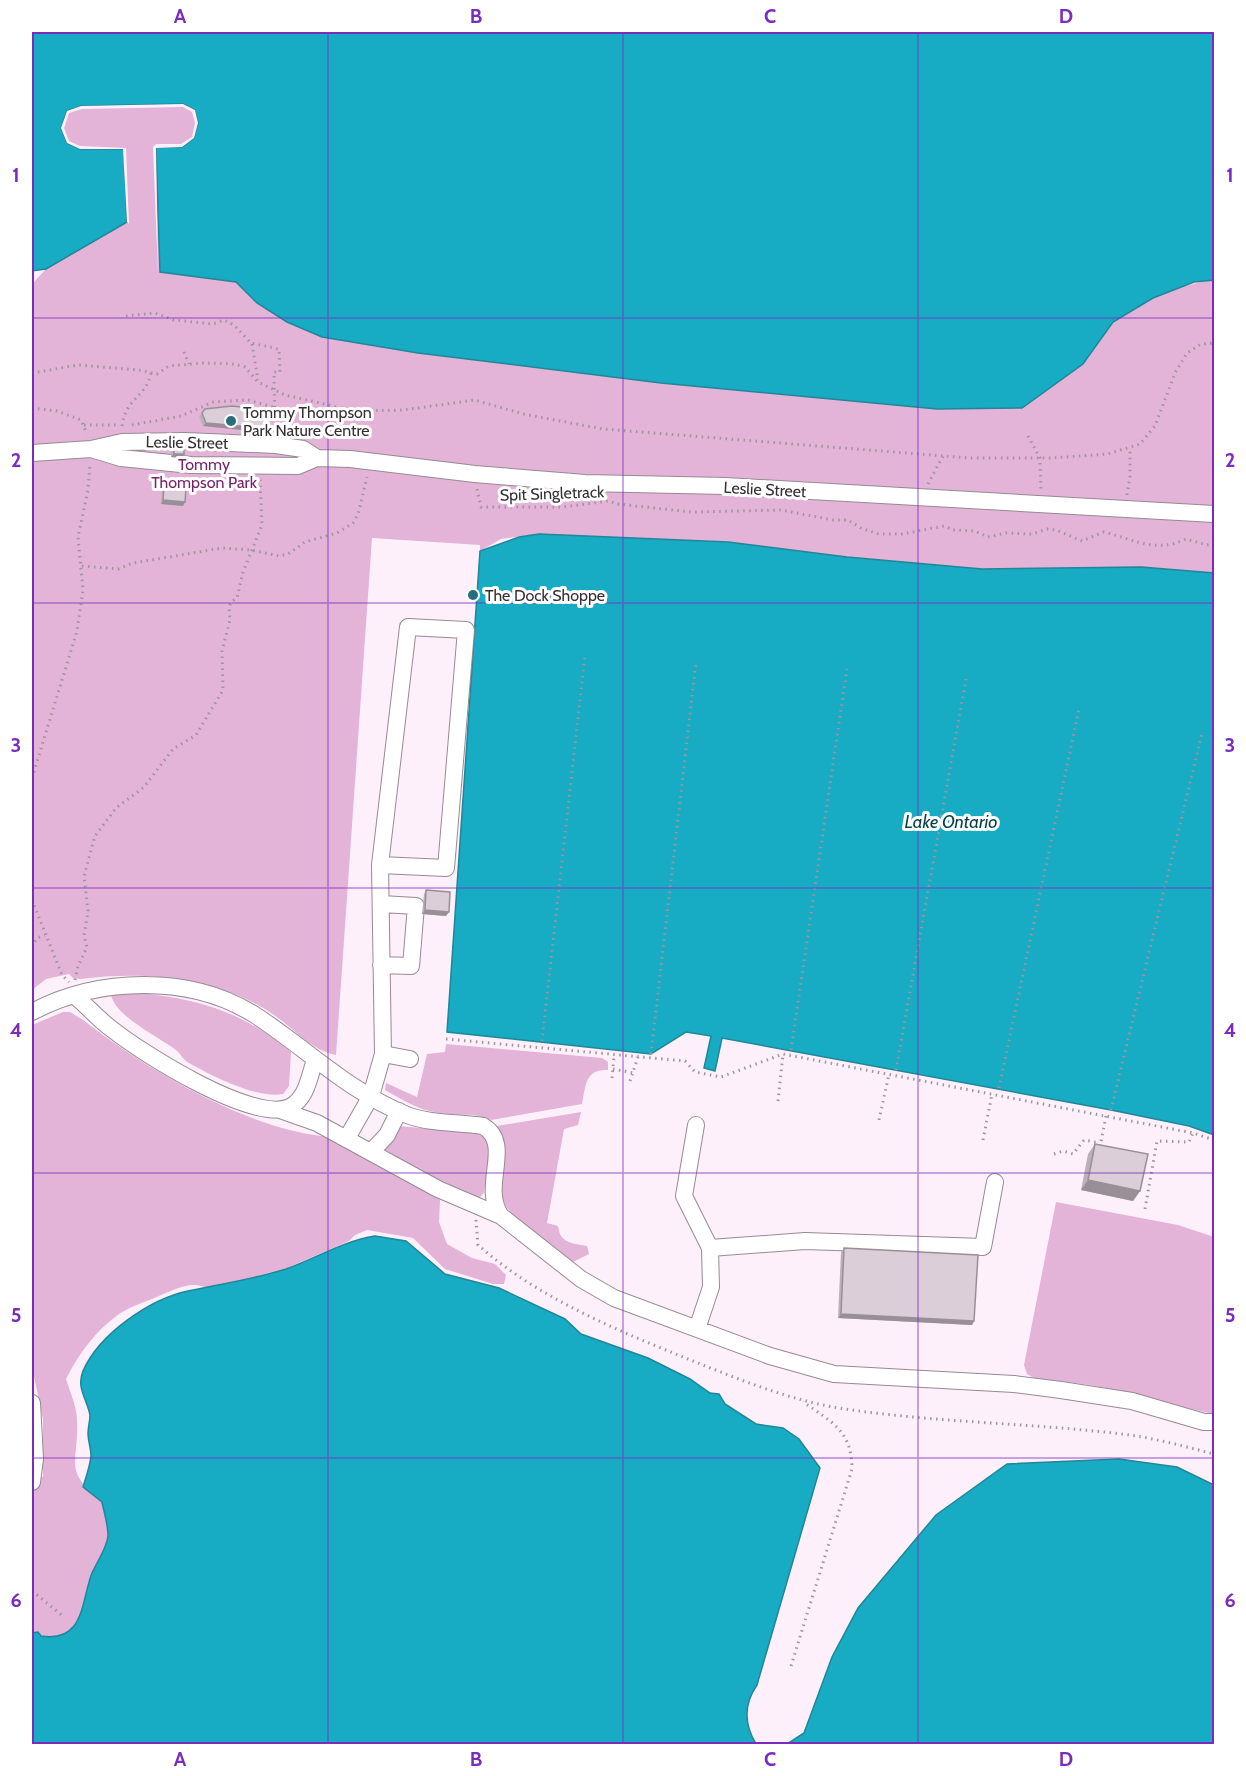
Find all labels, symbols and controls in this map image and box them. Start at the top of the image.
text: A [174,4,187,28]
text: B [470,4,482,28]
text: C [764,4,776,28]
text: D [1059,4,1073,28]
text: 1 [12,163,20,187]
text: 1 [1226,163,1234,187]
place label: Tommy Thompson Park Nature Centre [243,403,372,440]
marker: Tommy Thompson Park Nature Centre [224,414,238,428]
street label: Leslie Street [145,432,229,453]
text: 2 [11,448,21,472]
text: 2 [1225,448,1235,472]
park label: Tommy Thompson Park [151,455,258,492]
street label: Leslie Street [723,478,807,501]
street label: Spit Singletrack [499,482,605,505]
place label: The Dock Shoppe [485,586,605,605]
marker: The Dock Shoppe [466,588,480,602]
text: 3 [11,733,21,757]
text: 3 [1225,733,1235,757]
water label: Lake Ontario [904,811,998,833]
text: 4 [10,1018,22,1042]
text: 4 [1224,1018,1236,1042]
text: 5 [11,1303,21,1327]
text: 5 [1225,1303,1235,1327]
text: 6 [10,1588,22,1612]
text: 6 [1224,1588,1236,1612]
text: A [174,1747,187,1771]
text: B [470,1747,482,1771]
text: C [764,1747,776,1771]
text: D [1059,1747,1073,1771]

